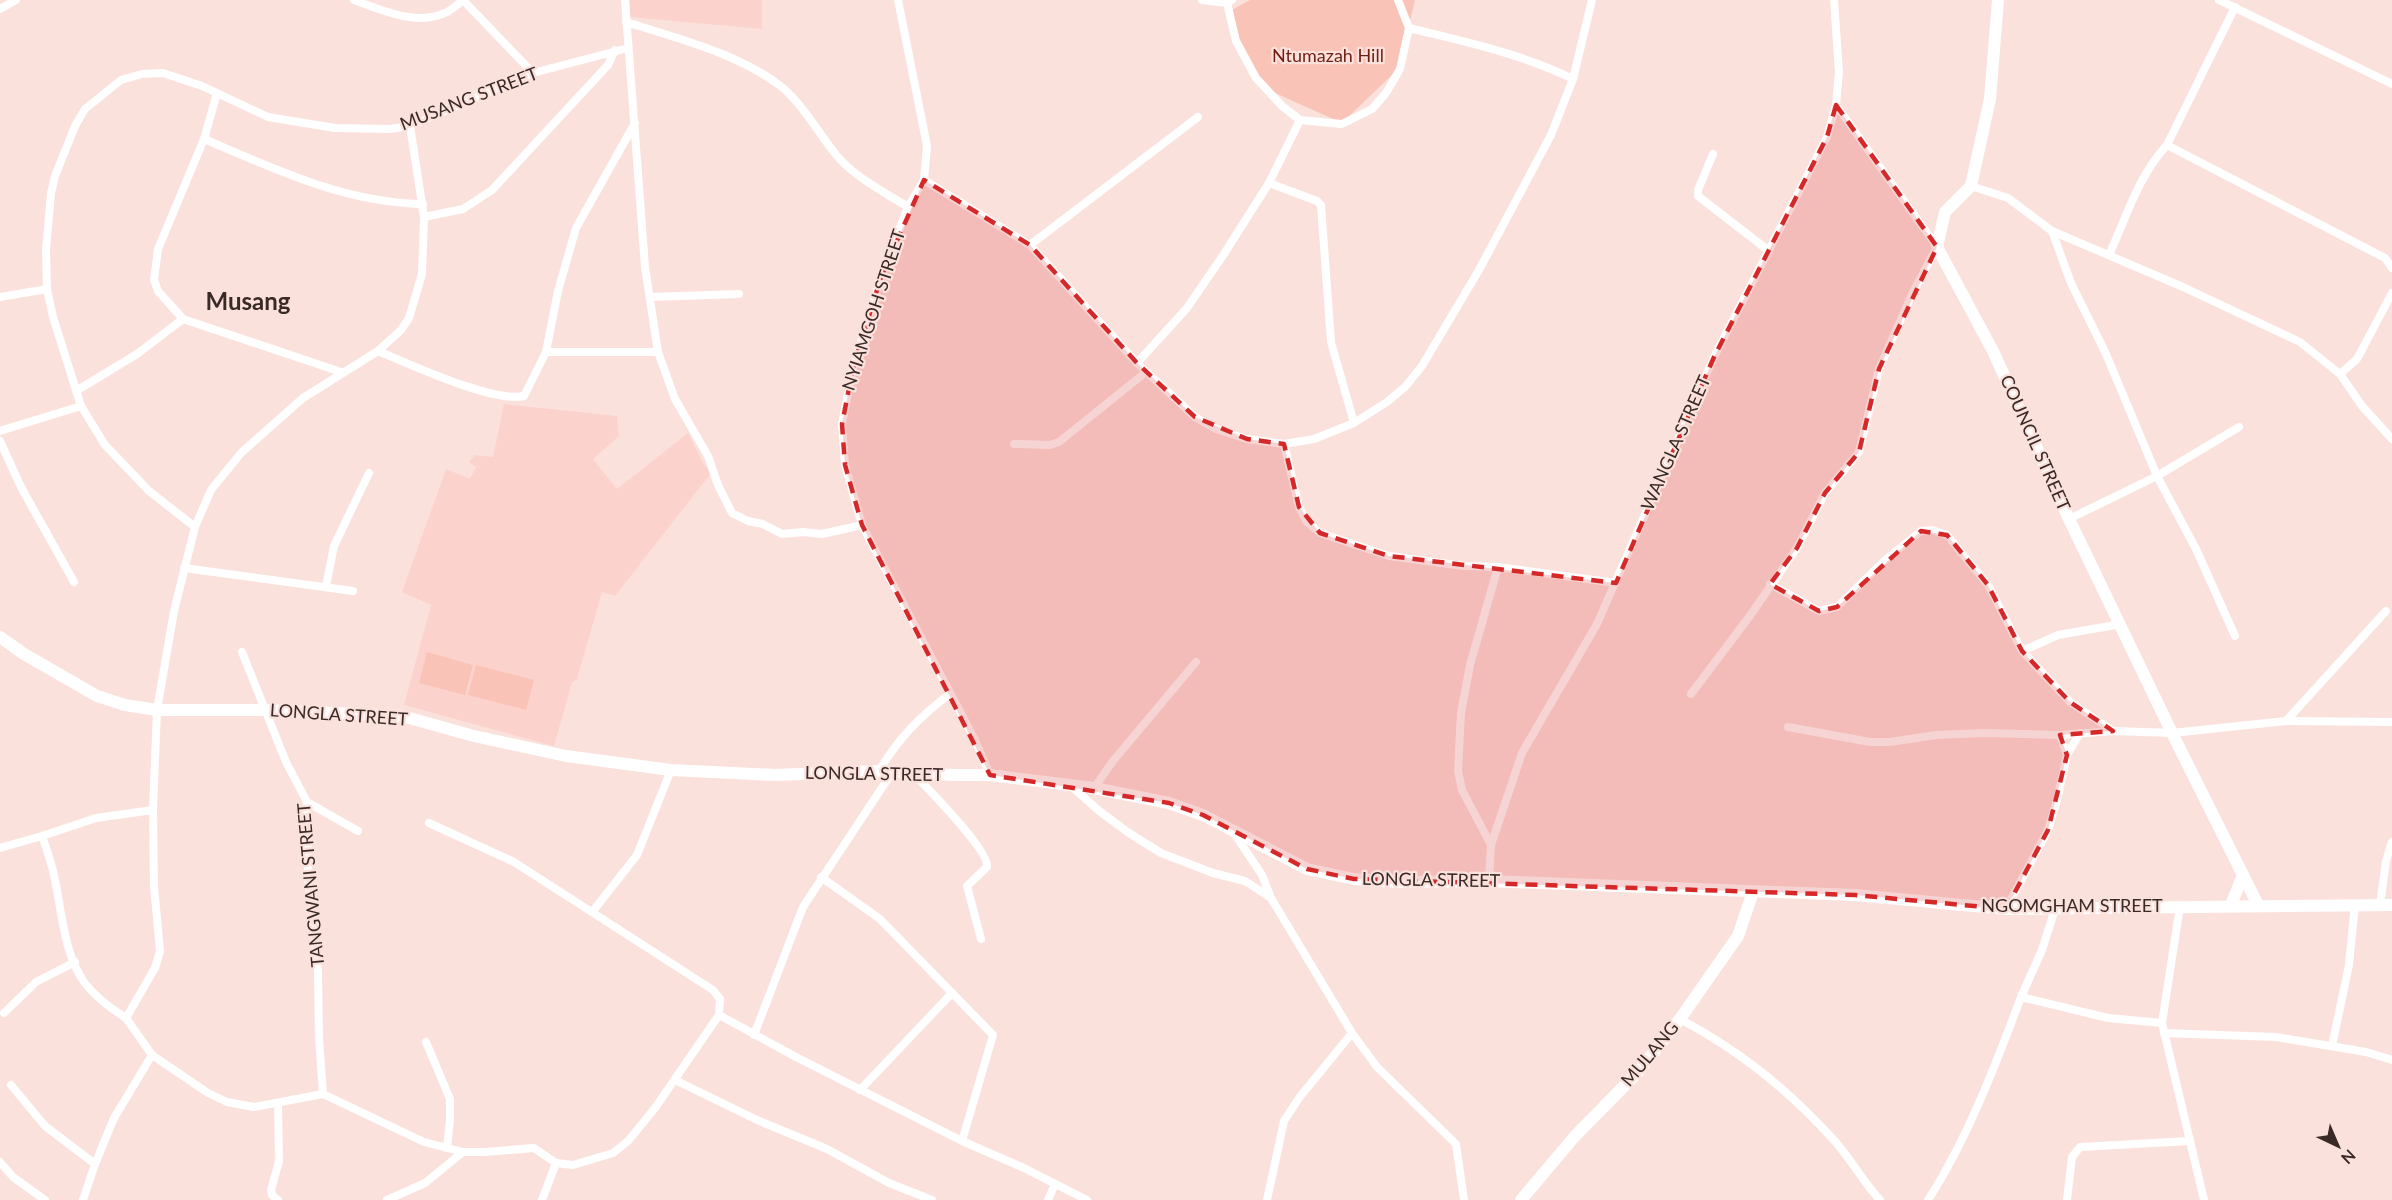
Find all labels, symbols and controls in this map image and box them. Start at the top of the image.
park label: Ntumazah Hill [1272,44,1384,66]
street label: MUSANG STREET [396,61,541,135]
street label: NYIAMGOH STREET [837,226,910,393]
district label: Musang [206,286,291,315]
street label: WANGLA STREET [1635,371,1715,514]
street label: COUNCIL STREET [1996,371,2076,514]
street label: LONGLA STREET [269,698,409,730]
street label: LONGLA STREET [805,761,944,785]
street label: TANGWANI STREET [292,802,328,968]
street label: LONGLA STREET [1362,867,1501,891]
street label: NGOMGHAM STREET [1981,894,2163,916]
street label: MULANG [1616,1016,1683,1090]
north arrow [2308,1116,2368,1176]
text: N [2338,1146,2360,1168]

